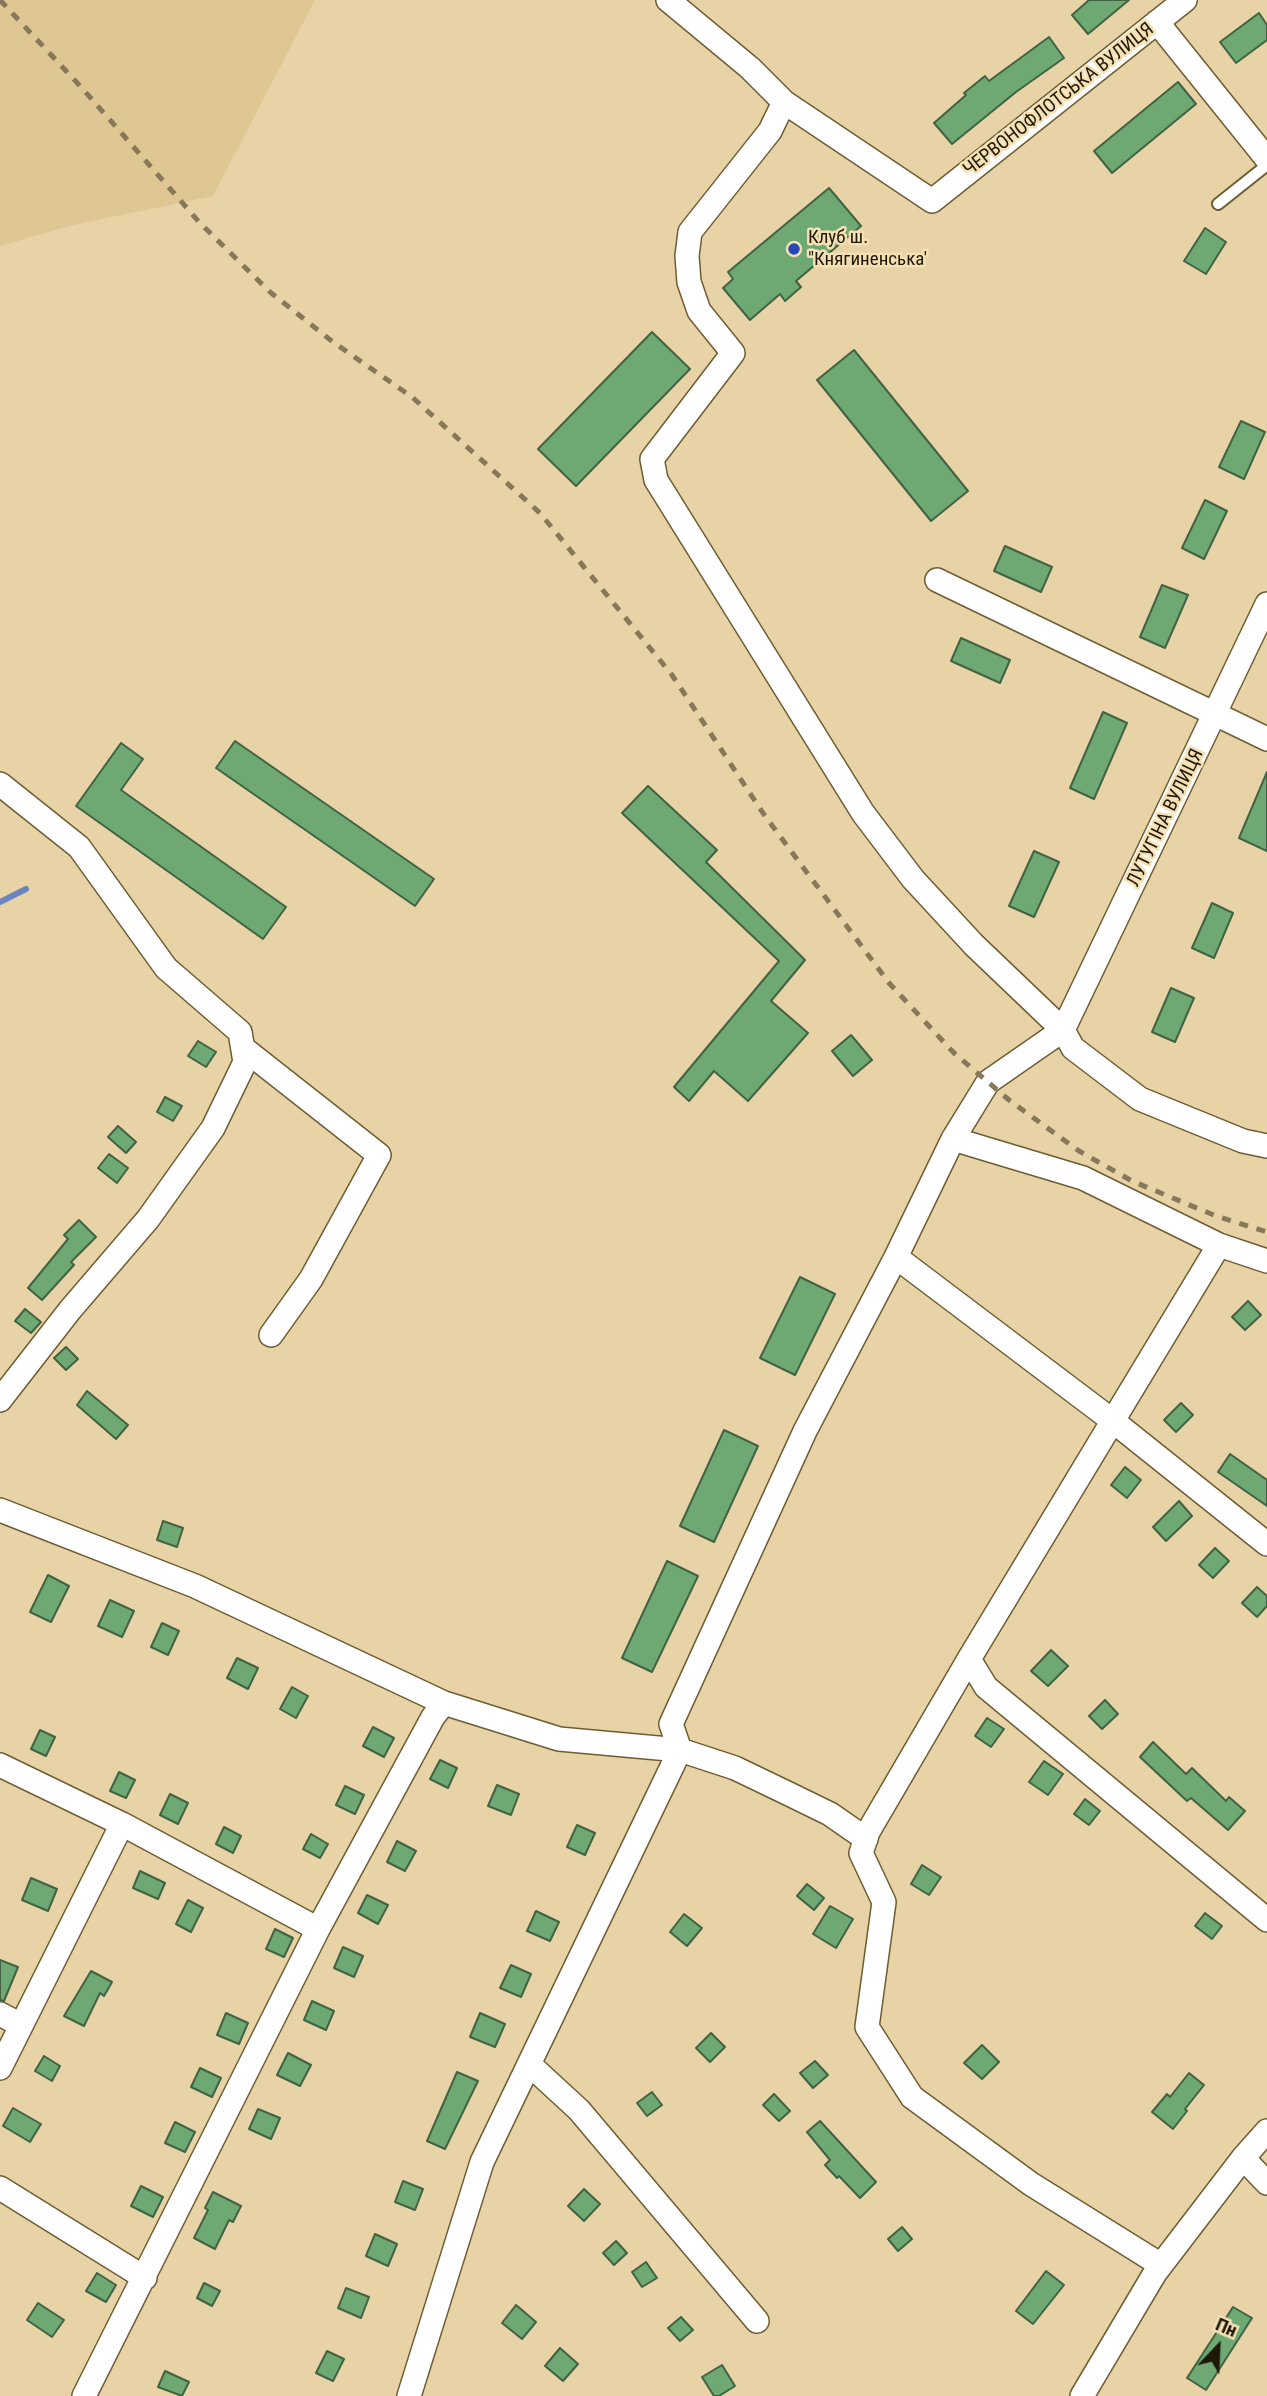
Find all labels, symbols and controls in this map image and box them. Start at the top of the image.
street label: ЧЕРВОНОФЛОТСЬКА ВУЛИЦЯ [959,19,1159,181]
place label: Клуб ш. "Княгиненська' [808,227,927,271]
marker: Клуб ш. "Княгиненська' [786,241,802,257]
street label: ЛУТУГІНА ВУЛИЦЯ [1123,745,1209,891]
north arrow [1183,2312,1253,2382]
text: Пн [1212,2312,1241,2342]

